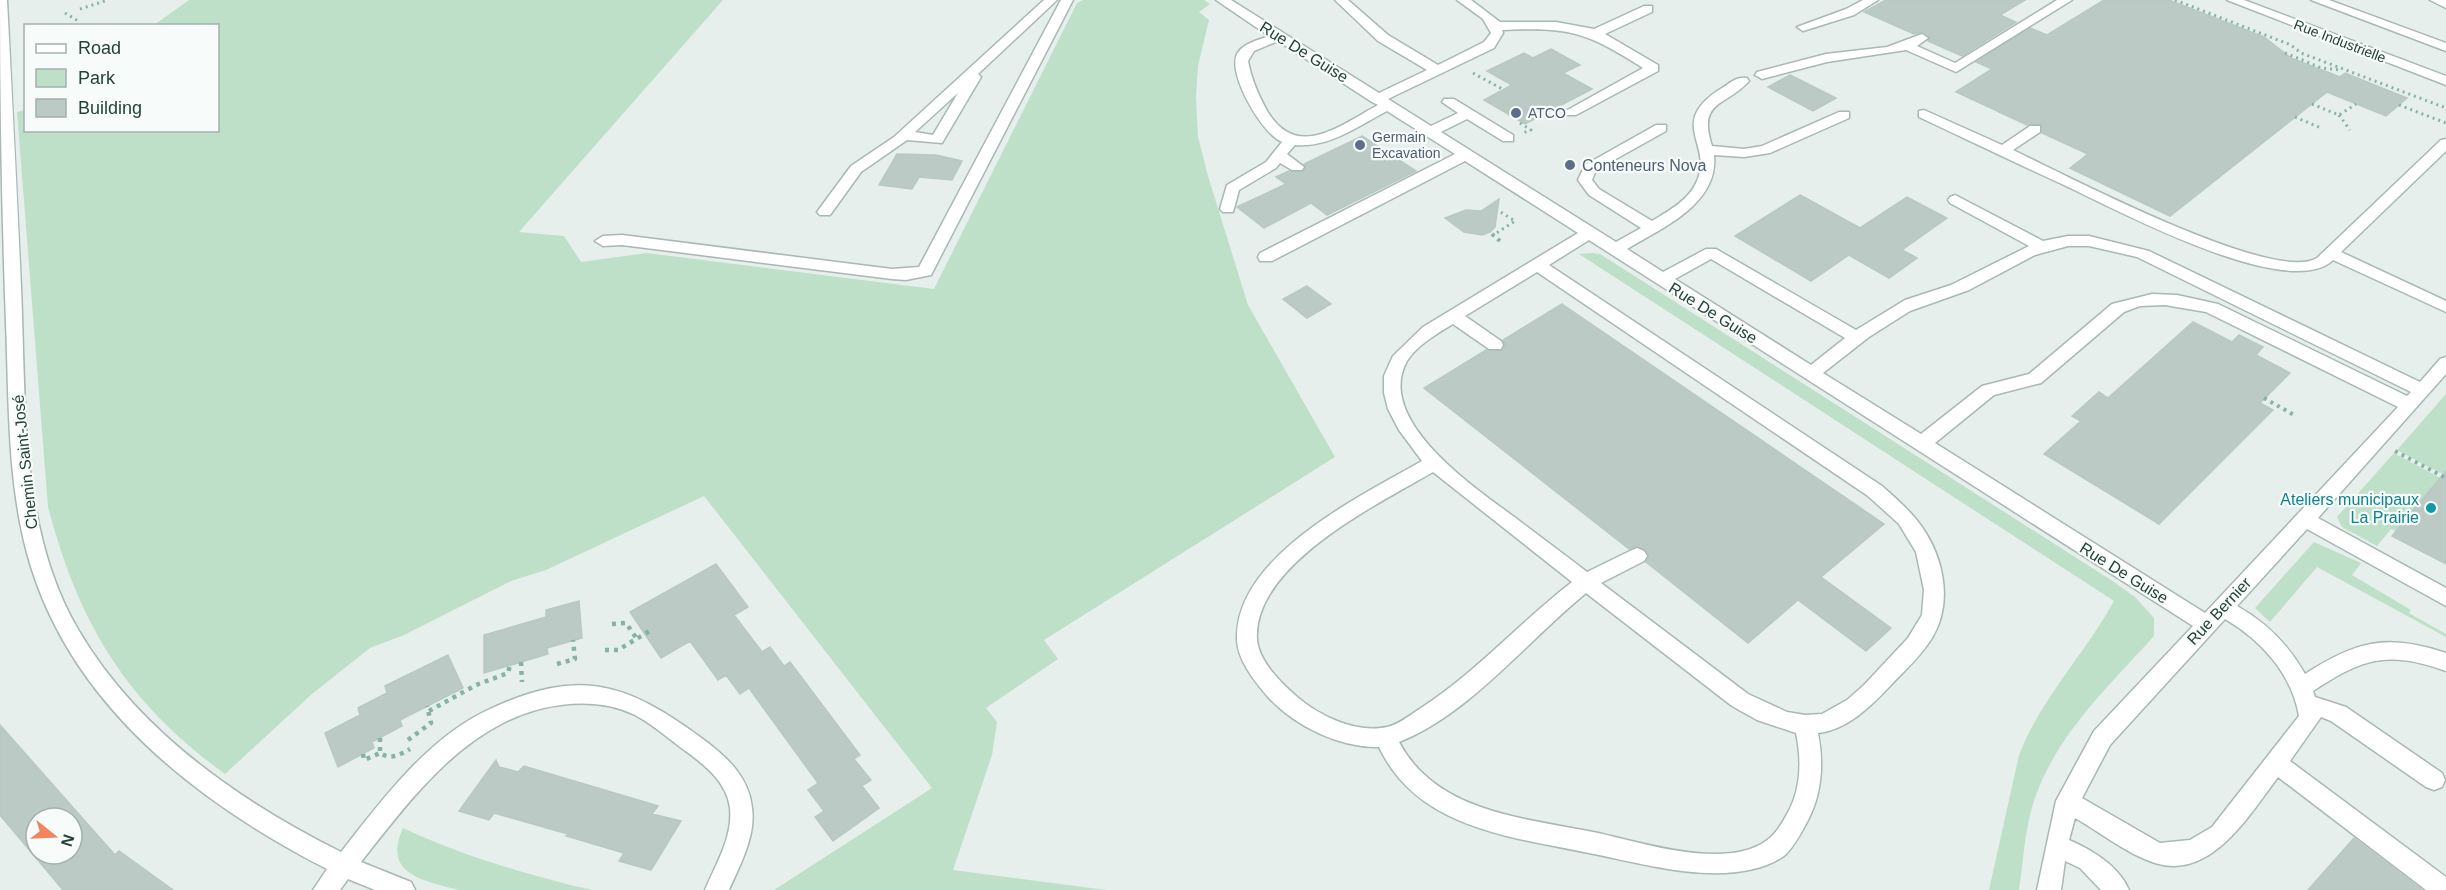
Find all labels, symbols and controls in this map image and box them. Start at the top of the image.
street label: Rue Industrielle [2292,16,2388,66]
street label: Rue De Guise [1257,18,1351,86]
legend [24,24,219,132]
text: Road [78,38,121,58]
text: Park [78,68,116,88]
text: Building [78,98,142,118]
place label: ATCO [1528,105,1566,121]
marker: ATCO [1509,106,1523,120]
place label: Germain Excavation [1372,129,1440,161]
marker: Germain Excavation [1353,138,1367,152]
place label: Conteneurs Nova [1582,157,1707,174]
marker: Conteneurs Nova [1563,158,1577,172]
street label: Rue De Guise [1666,279,1760,347]
street label: Chemin Saint-José [9,394,41,530]
place label: Ateliers municipaux La Prairie [2280,491,2419,526]
marker: Ateliers municipaux La Prairie [2424,501,2438,515]
street label: Rue De Guise [2077,539,2171,607]
street label: Rue Bernier [2184,573,2255,648]
north arrow [24,806,84,866]
text: N [58,832,78,849]

